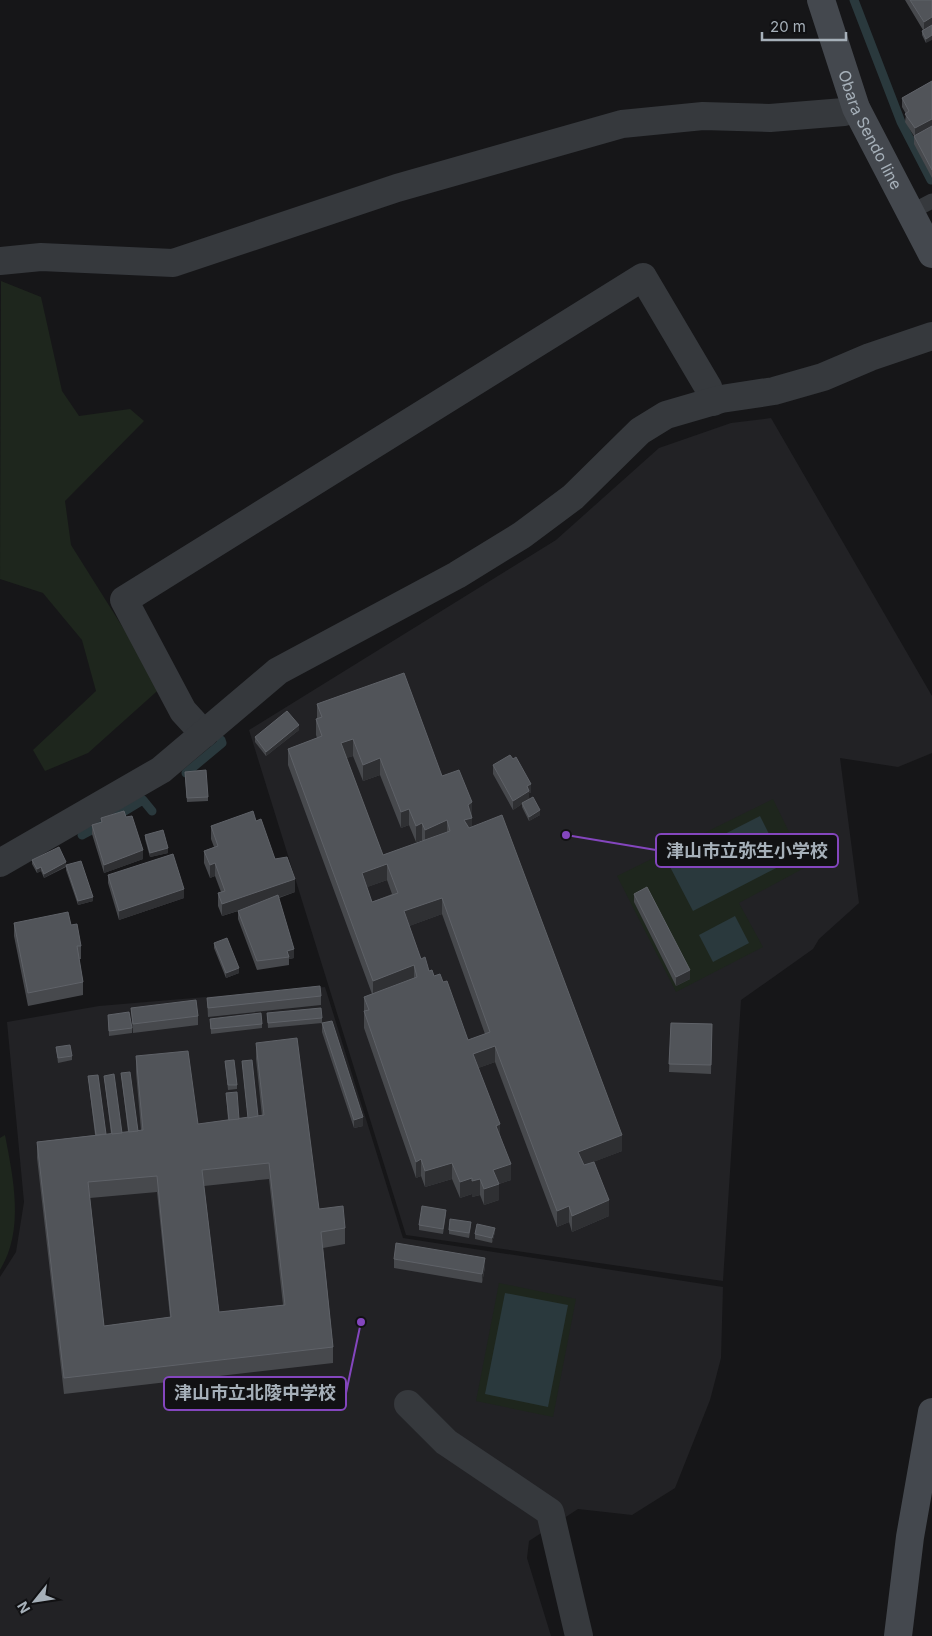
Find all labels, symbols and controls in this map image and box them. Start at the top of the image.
scale bar [762,10,846,42]
text: 20 m [770,17,806,36]
street label: Obara Sendo line [834,67,907,193]
callout: 津山市立弥生小学校 [656,834,838,867]
text: 津山市立弥生小学校 [666,840,828,861]
callout: 津山市立北陵中学校 [164,1377,346,1410]
text: 津山市立北陵中学校 [174,1382,336,1403]
north arrow [10,1576,60,1626]
text: N [13,1599,33,1617]

